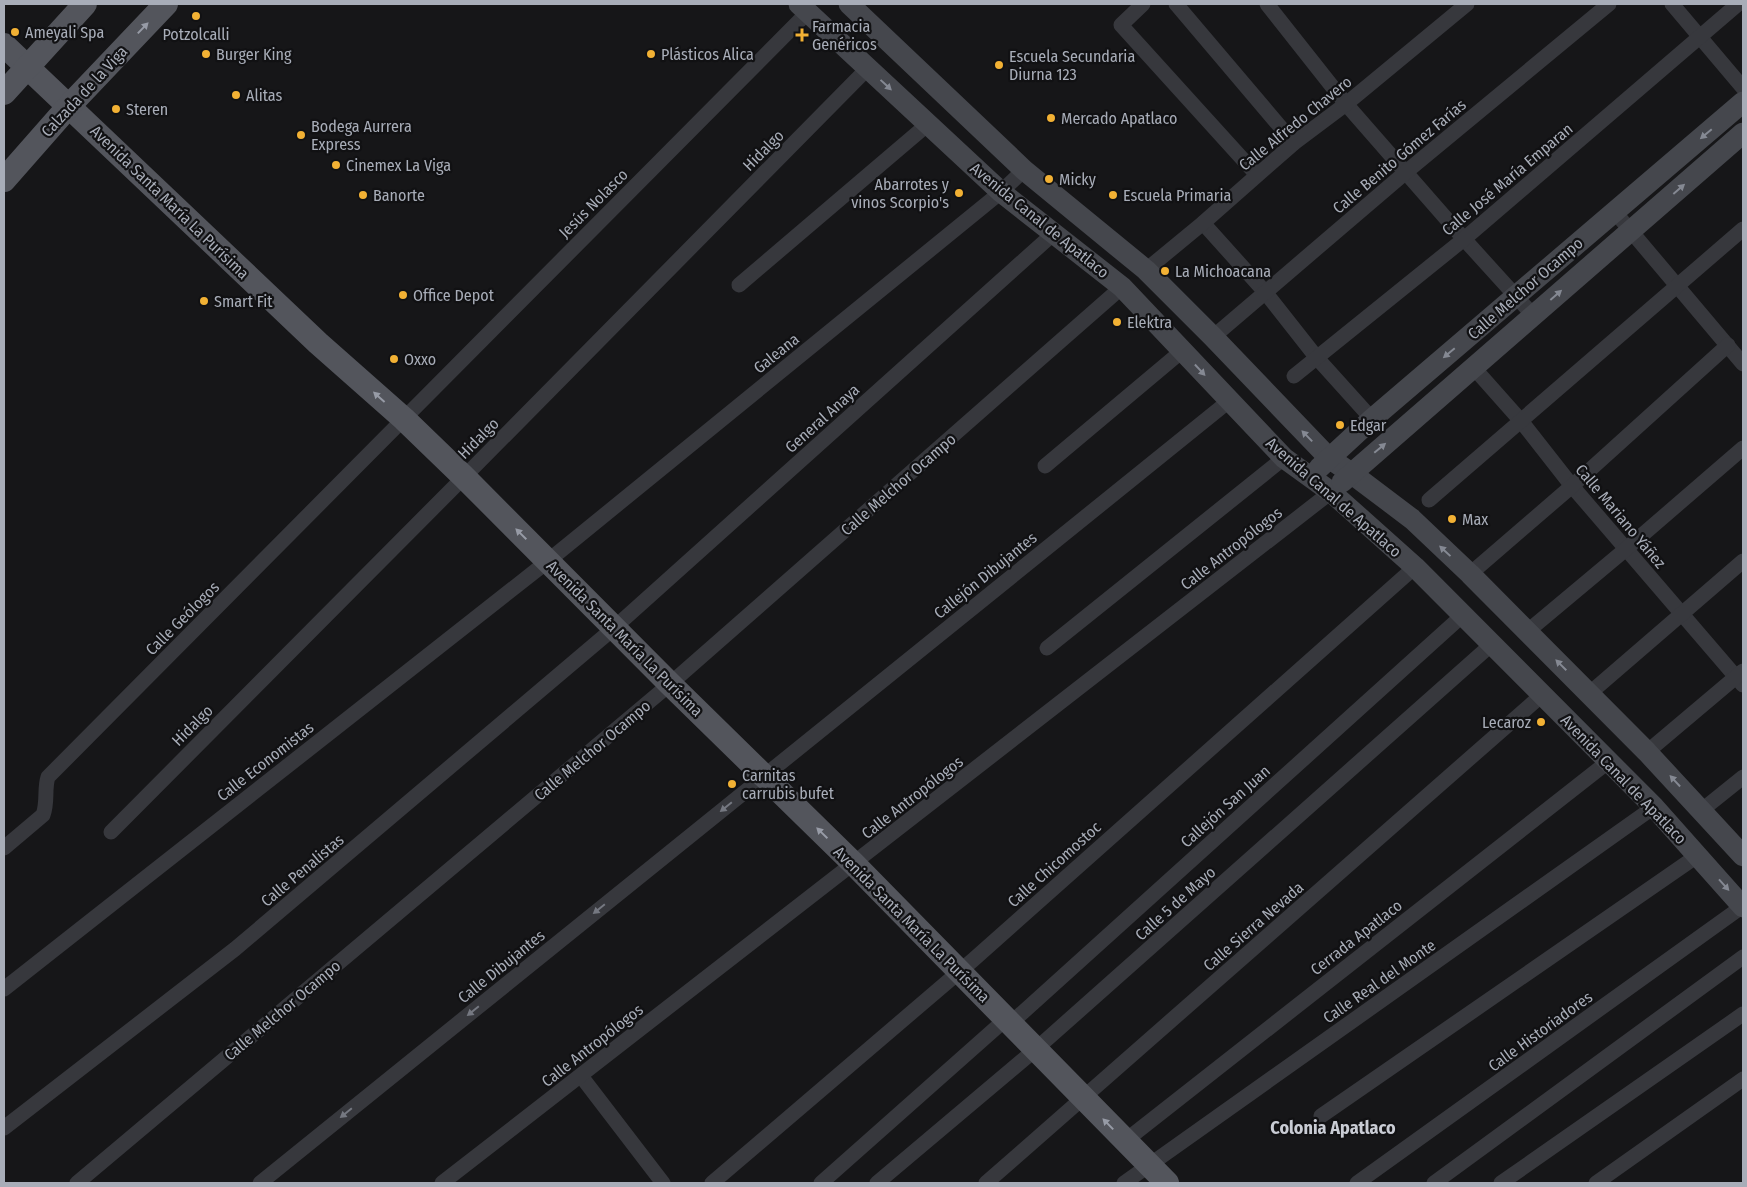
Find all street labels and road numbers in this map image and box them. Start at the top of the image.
street label: Calzada de la Viga [37,42,131,141]
street label: Calle Alfredo Chavero [1235,72,1356,175]
street label: Calle Benito Gómez Farías [1329,95,1470,218]
street label: Calle José María Emparan [1438,119,1576,240]
street label: Avenida Santa María La Purísima [86,122,253,283]
street label: Hidalgo [739,126,788,175]
street label: Avenida Canal de Apatlaco [967,159,1113,282]
street label: Jesús Nolasco [555,165,632,242]
street label: Calle Melchor Ocampo [1464,233,1587,343]
street label: Galeana [750,329,803,377]
street label: General Anaya [781,380,863,457]
street label: Hidalgo [454,414,503,463]
street label: Calle Melchor Ocampo [837,429,960,539]
street label: Avenida Canal de Apatlaco [1262,434,1405,561]
street label: Calle Mariano Yáñez [1572,460,1670,572]
street label: Calle Antropólogos [1177,503,1286,594]
street label: Callejón Dibujantes [930,528,1041,623]
street label: Avenida Santa María La Purísima [543,556,707,720]
street label: Calle Geólogos [142,577,223,659]
street label: Calle Melchor Ocampo [530,696,654,805]
street label: Hidalgo [168,701,217,750]
street label: Avenida Canal de Apatlaco [1557,711,1690,848]
street label: Calle Economistas [213,718,318,805]
street label: Calle Antropólogos [858,752,967,843]
street label: Callejón San Juan [1177,761,1274,851]
street label: Calle Chicomostoc [1004,817,1105,911]
street label: Calle Penalistas [257,830,348,911]
street label: Avenida Santa María La Purísima [830,842,994,1006]
street label: Calle 5 de Mayo [1131,862,1219,944]
street label: Calle Sierra Nevada [1199,878,1307,975]
street label: Cerrada Apatlaco [1307,896,1406,979]
street label: Calle Dibujantes [454,926,549,1007]
street label: Calle Real del Monte [1319,935,1439,1027]
street label: Calle Melchor Ocampo [220,956,344,1065]
street label: Calle Historiadores [1485,987,1596,1076]
street label: Calle Antropólogos [538,1000,647,1091]

